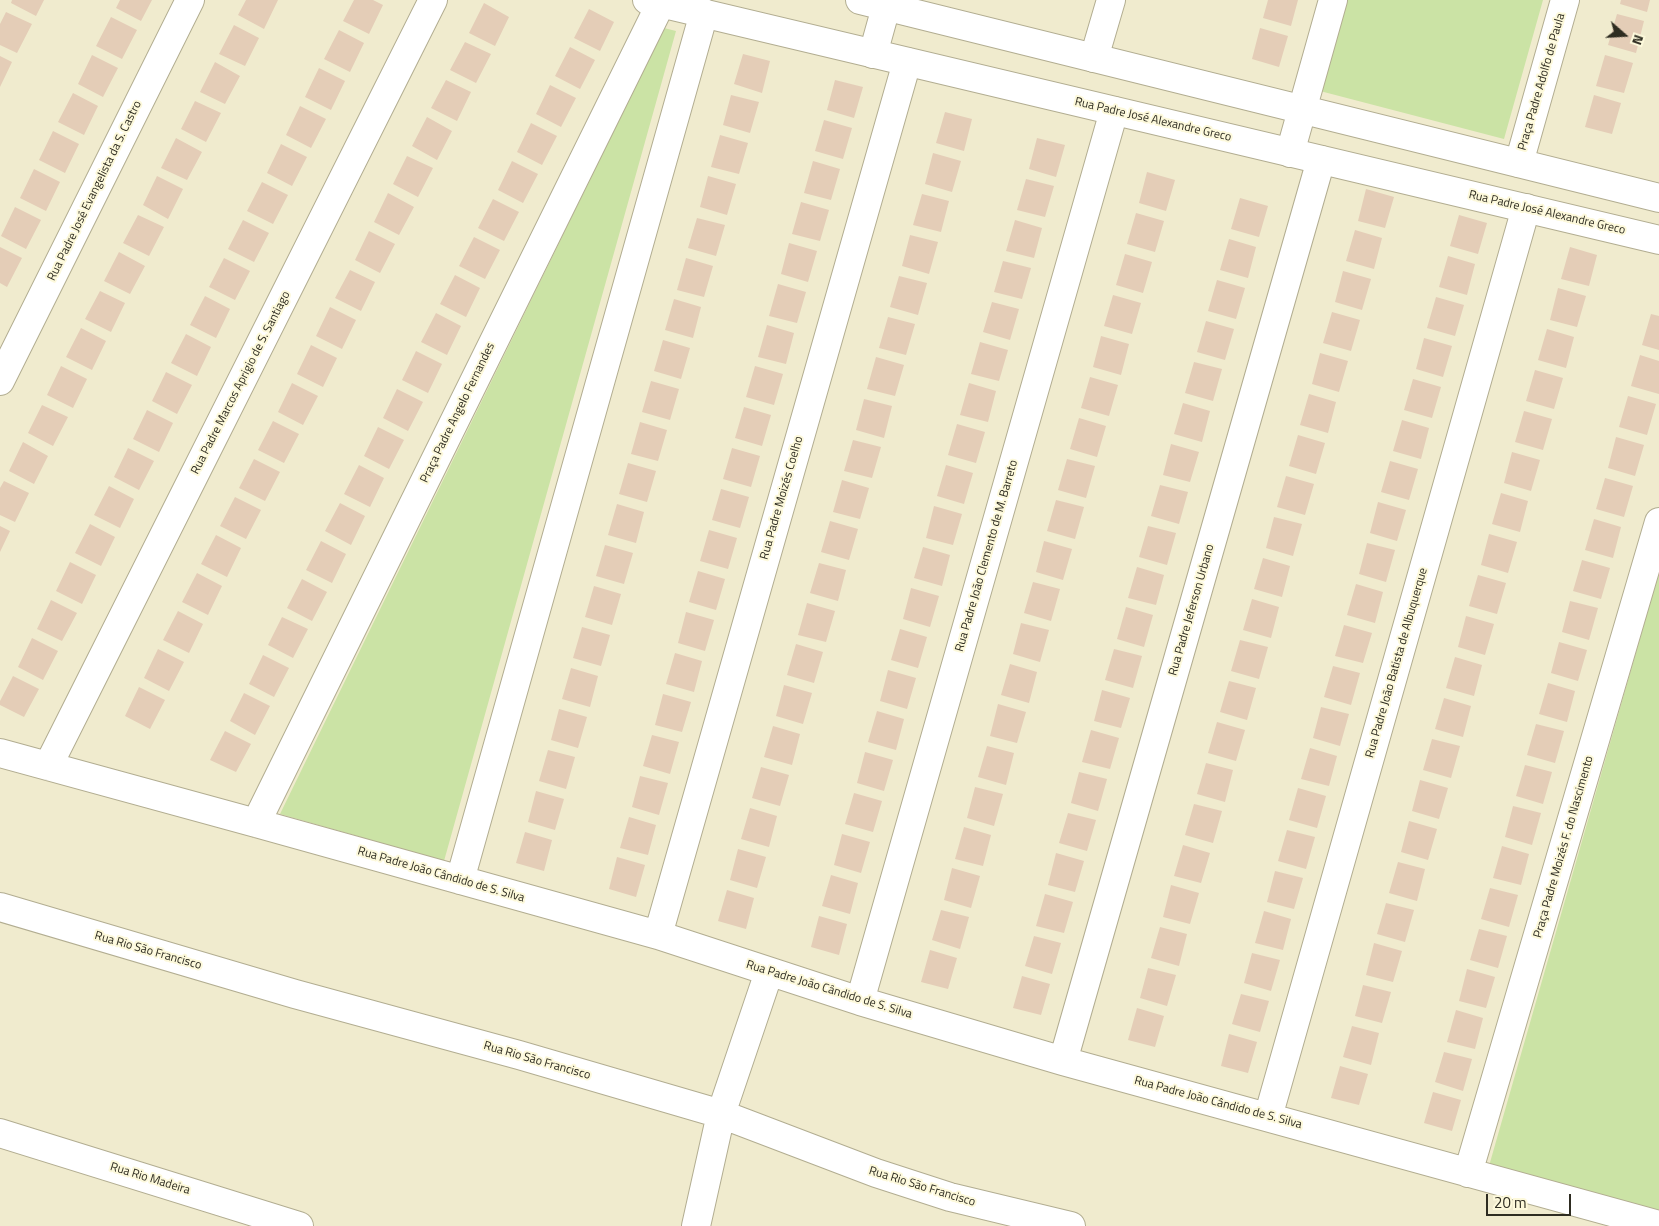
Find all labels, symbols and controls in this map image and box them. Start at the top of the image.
north arrow [1599,10,1649,60]
street label: Praça Padre Adolfo de Paula [1516,12,1568,152]
text: N [1627,32,1650,48]
street label: Rua Padre José Alexandre Greco [1073,95,1233,145]
street label: Rua Padre José Evangelista da S. Castro [45,99,145,283]
street label: Rua Padre José Alexandre Greco [1467,188,1627,238]
street label: Rua Padre Marcos Aprigio de S. Santiago [188,289,294,477]
street label: Praça Padre Angelo Fernandes [418,341,498,485]
street label: Rua Padre Moizés Coelho [757,435,807,561]
street label: Rua Padre João Clemento de M. Barreto [953,458,1021,654]
street label: Rua Padre Jeferson Urbano [1166,543,1218,677]
street label: Rua Padre João Batista de Albuquerque [1363,566,1431,760]
street label: Praça Padre Moizés F. do Nascimento [1531,754,1597,940]
street label: Rua Padre João Cândido de S. Silva [356,844,526,906]
street label: Rua Rio São Francisco [93,929,203,973]
street label: Rua Padre João Cândido de S. Silva [744,958,914,1022]
street label: Rua Rio São Francisco [482,1039,592,1083]
street label: Rua Padre João Cândido de S. Silva [1133,1074,1303,1132]
street label: Rua Rio Madeira [108,1160,192,1198]
street label: Rua Rio São Francisco [867,1164,977,1210]
scale bar [1489,1184,1574,1216]
text: 20 m [1494,1191,1527,1214]

